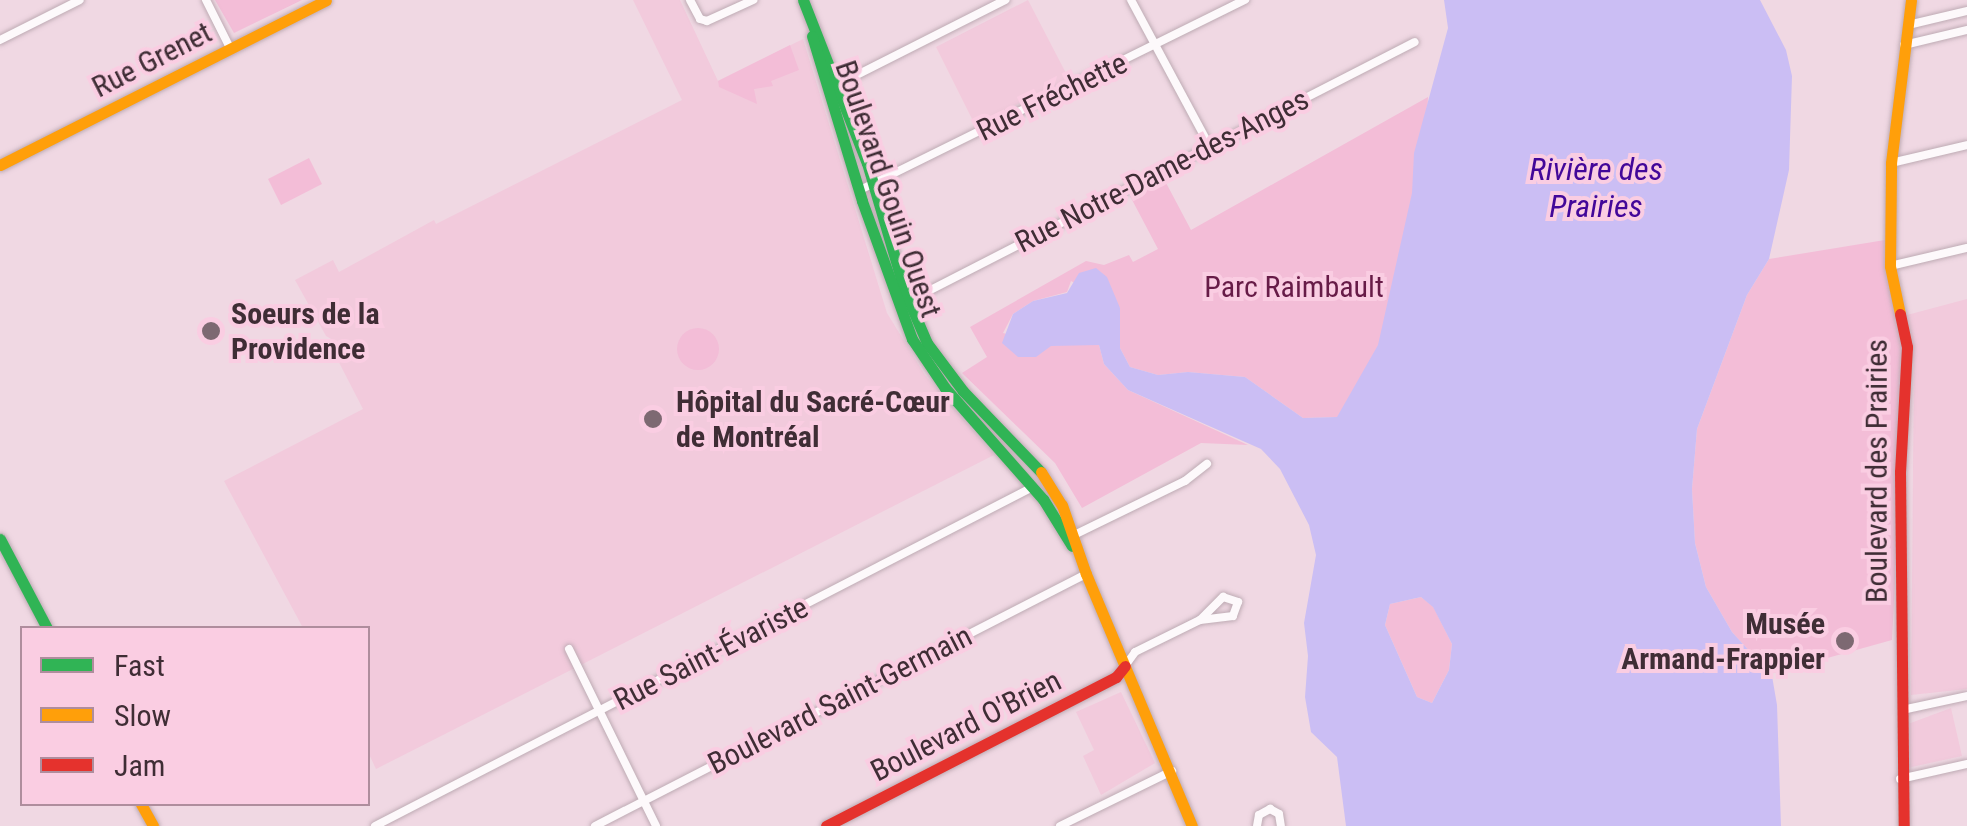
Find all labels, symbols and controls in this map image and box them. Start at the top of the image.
street label: Rue Grenet [86,15,218,105]
street label: Rue Fréchette [971,45,1133,149]
street label: Boulevard Gouin Ouest [827,56,949,322]
street label: Rue Notre-Dame-des-Anges [1009,81,1315,261]
water label: Rivière des Prairies [1529,151,1663,226]
park label: Parc Raimbault [1204,269,1384,305]
place label: Soeurs de la Providence [231,296,380,366]
marker: Soeurs de la Providence [200,320,222,342]
street label: Boulevard des Prairies [1859,339,1895,603]
place label: Hôpital du Sacré-Cœur de Montréal [676,384,950,454]
marker: Hôpital du Sacré-Cœur de Montréal [640,406,666,432]
street label: Rue Saint-Évariste [608,590,814,718]
place label: Musée Armand-Frappier [1621,606,1825,676]
street label: Boulevard Saint-Germain [702,618,978,782]
legend [20,626,370,806]
marker: Musée Armand-Frappier [1834,630,1856,652]
text: Fast [114,648,165,683]
street label: Boulevard O'Brien [865,663,1067,789]
text: Slow [114,698,171,733]
text: Jam [114,748,165,783]

